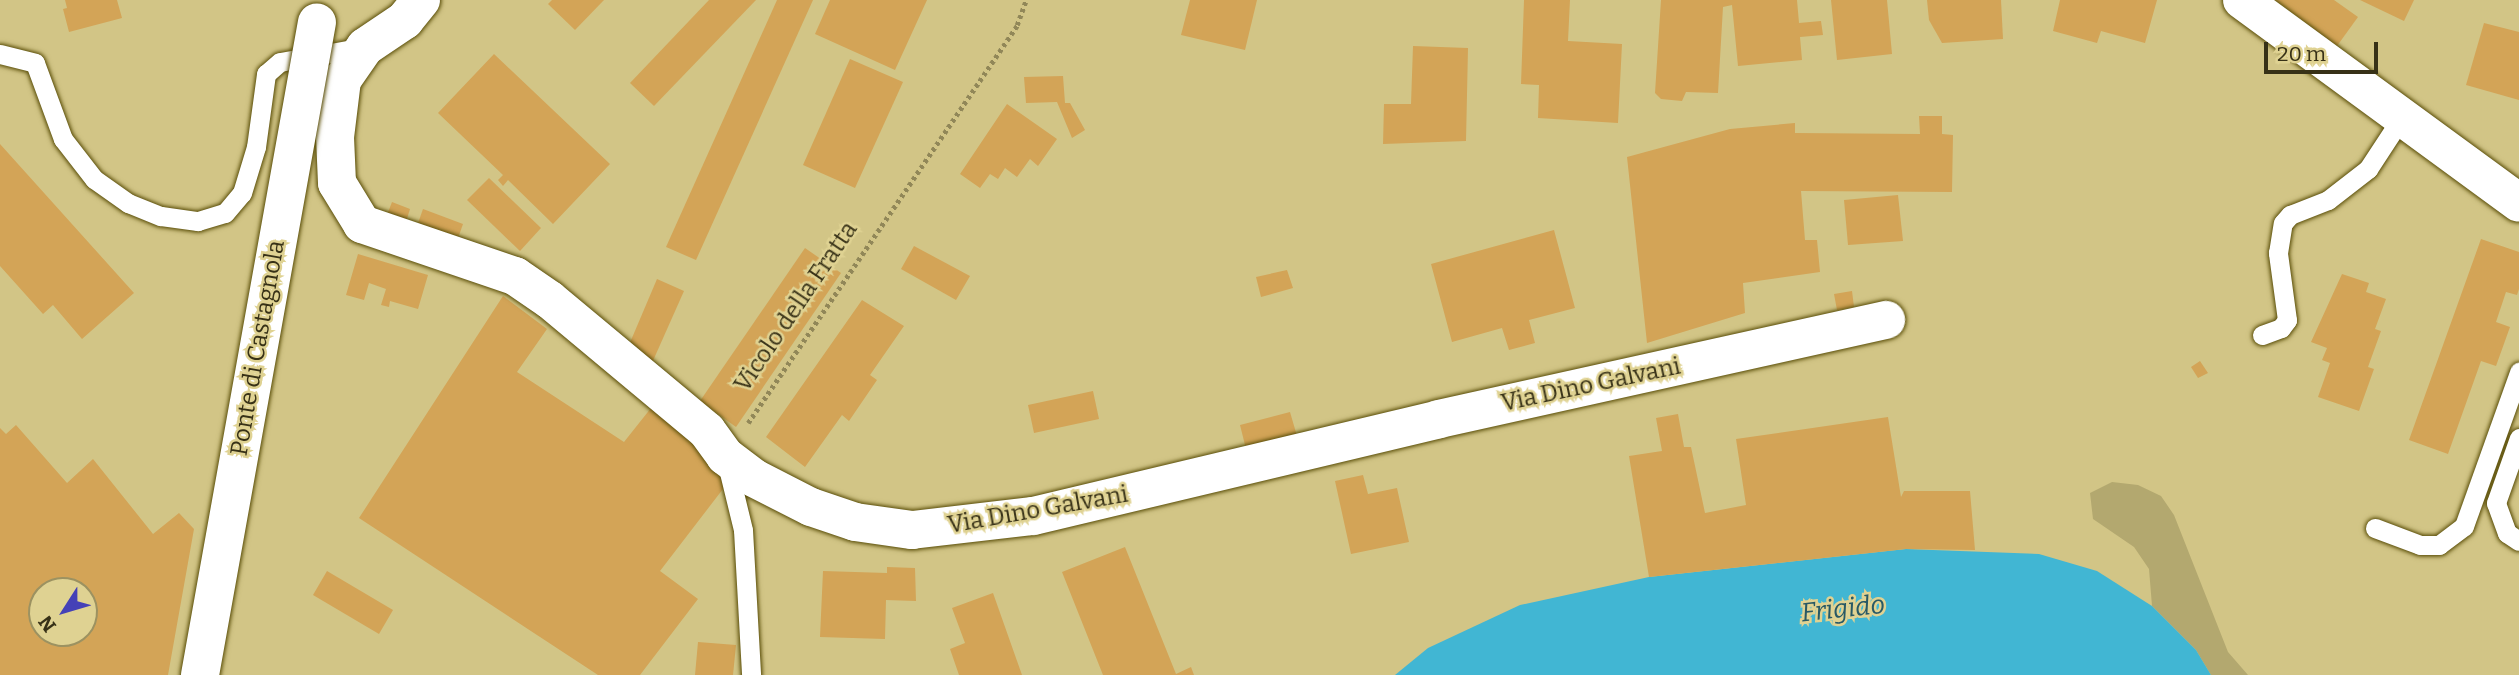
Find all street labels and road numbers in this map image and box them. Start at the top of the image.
street label: Vicolo della Fratta [728,216,864,398]
street label: Ponte di Castagnola [225,238,291,458]
street label: Via Dino Galvani [1499,352,1683,418]
street label: Via Dino Galvani [946,480,1130,540]

